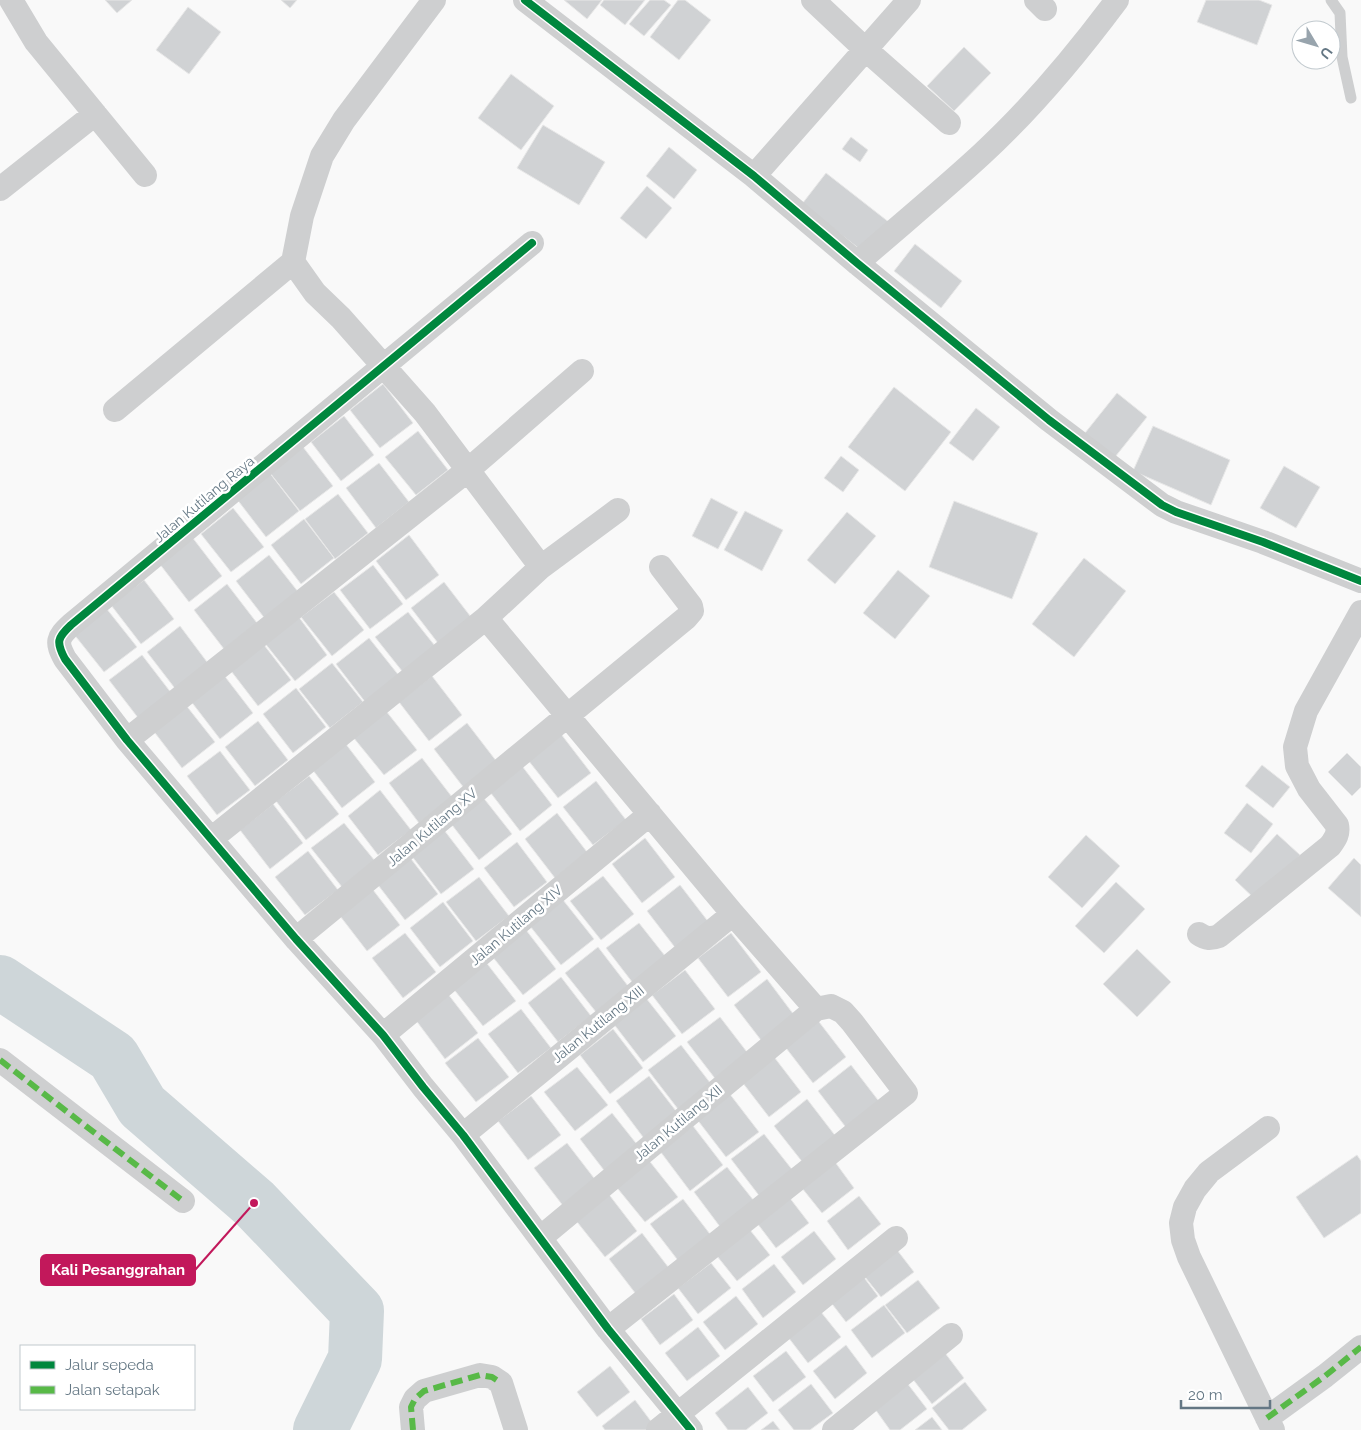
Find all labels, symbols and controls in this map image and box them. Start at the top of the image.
north arrow [1291,20,1341,70]
text: U [1317,44,1336,62]
street label: Jalan Kutilang Raya [151,453,257,545]
street label: Jalan Kutilang XV [384,784,481,869]
street label: Jalan Kutilang XIV [467,881,566,968]
street label: Jalan Kutilang XIII [549,982,647,1066]
street label: Jalan Kutilang XII [631,1082,725,1164]
callout: Kali Pesanggrahan [41,1255,195,1285]
text: Kali Pesanggrahan [51,1261,185,1279]
legend [20,1345,195,1410]
text: Jalur sepeda [65,1356,154,1374]
scale bar [1181,1378,1270,1410]
text: Jalan setapak [65,1381,160,1399]
text: 20 m [1188,1386,1223,1404]

